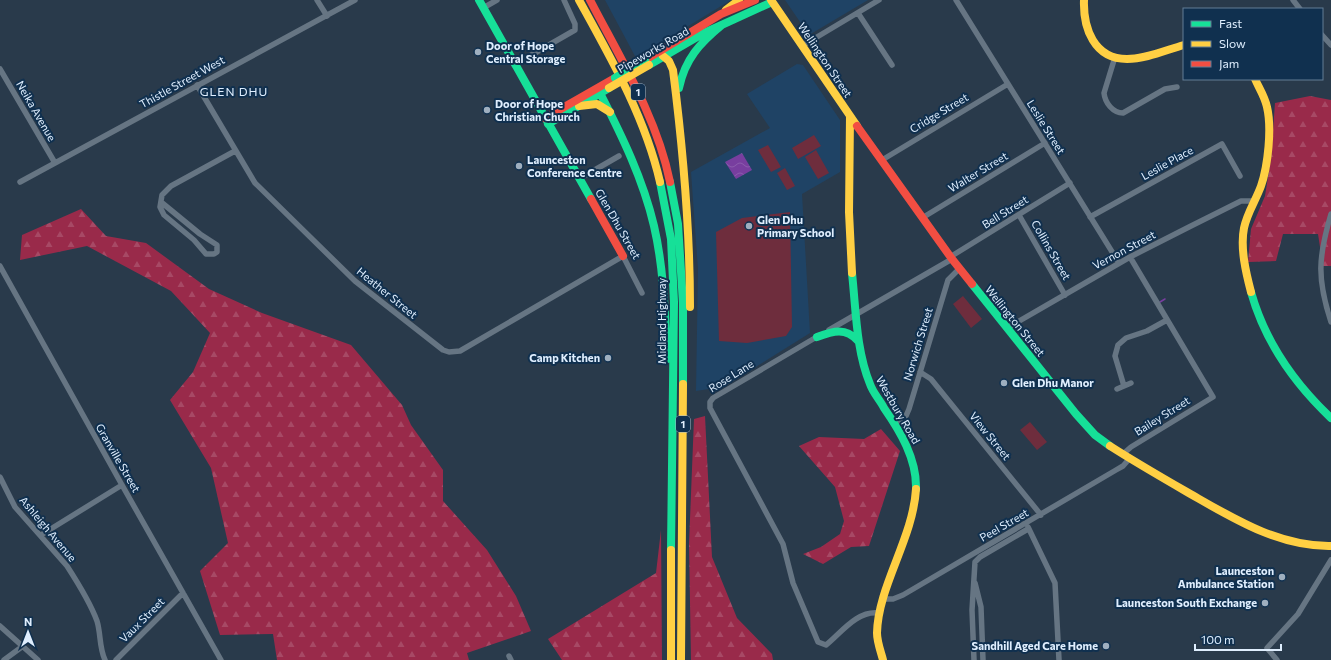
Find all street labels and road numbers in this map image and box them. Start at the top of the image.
street label: Wellington Street [796,20,856,100]
street label: Pipeworks Road [615,24,691,75]
street label: Thistle Street West [137,53,227,110]
street label: Neika Avenue [14,78,59,143]
road number: 1 [631,84,645,100]
street label: Cridge Street [907,90,971,135]
street label: Leslie Street [1025,97,1069,157]
street label: Leslie Place [1139,143,1195,182]
street label: Walter Street [946,148,1010,194]
street label: Glen Dhu Street [593,186,644,262]
street label: Bell Street [979,192,1031,231]
street label: Collins Street [1029,217,1074,282]
street label: Vernon Street [1090,227,1158,272]
street label: Heather Street [354,264,421,321]
street label: Midland Highway [655,278,668,364]
street label: Wellington Street [983,283,1048,359]
street label: Norwich Street [900,305,935,382]
street label: Rose Lane [706,357,756,394]
street label: Westbury Road [874,373,923,446]
street label: Bailey Street [1132,393,1192,438]
street label: View Street [967,409,1014,463]
road number: 1 [676,416,690,432]
street label: Granville Street [93,421,144,495]
street label: Ashleigh Avenue [17,493,80,564]
street label: Peel Street [977,505,1031,544]
street label: Vaux Street [117,594,167,645]

